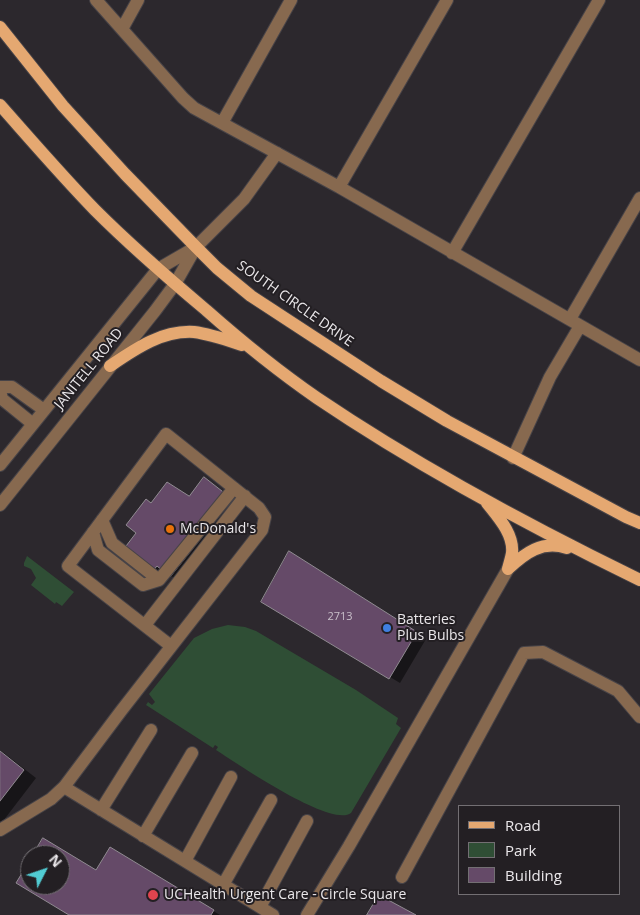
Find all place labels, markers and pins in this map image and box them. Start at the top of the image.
place label: McDonald's [180,521,256,537]
marker: McDonald's [164,523,176,535]
place label: Batteries Plus Bulbs [397,612,464,644]
marker: Batteries Plus Bulbs [381,622,393,634]
place label: UCHealth Urgent Care - Circle Square [164,887,406,903]
marker: UCHealth Urgent Care - Circle Square [146,888,160,902]

